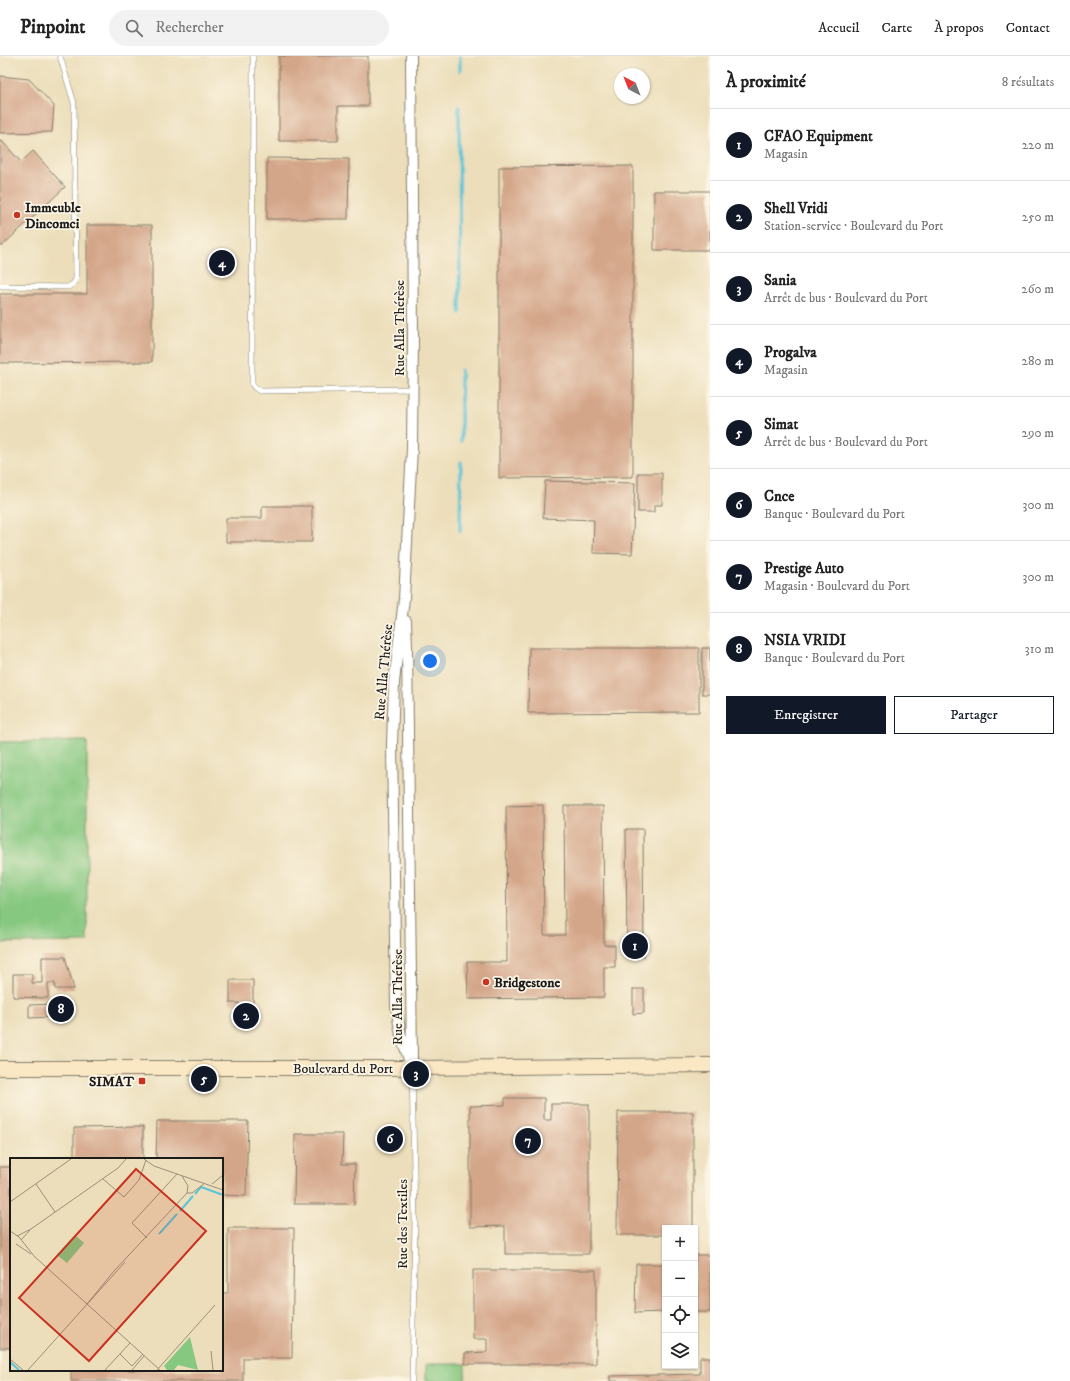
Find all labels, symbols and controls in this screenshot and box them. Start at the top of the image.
search box [109,10,389,46]
text: Pinpoint [20,16,85,39]
icon: search [123,17,145,39]
text: Rechercher [155,18,224,37]
text: Accueil [818,19,860,37]
text: Carte [882,19,912,37]
text: À propos [934,19,984,37]
text: Contact [1006,19,1050,37]
north arrow [614,68,650,104]
text: À proximité [726,71,806,93]
text: 8 résultats [1002,74,1054,90]
text: CFAO Equipment [764,127,873,146]
text: 1 [737,137,741,153]
text: 220 m [1022,137,1054,153]
text: Magasin [764,146,808,162]
place label: Immeuble Dincomci [25,199,81,233]
text: Shell Vridi [764,199,828,218]
text: 2 [736,209,742,225]
text: 250 m [1022,209,1054,225]
marker: Immeuble Dincomci [12,210,22,220]
text: Station-service · Boulevard du Port [764,218,943,234]
pin: 4 [209,248,235,278]
text: Sania [764,271,796,290]
street label: Rue Alla Thérèse [391,280,409,376]
text: 3 [737,281,741,297]
text: 260 m [1021,281,1054,297]
text: Arrêt de bus · Boulevard du Port [764,290,928,306]
text: Progalva [764,343,817,362]
text: 4 [735,353,743,369]
text: 280 m [1022,353,1054,369]
text: Magasin [764,362,808,378]
text: Simat [764,415,798,434]
text: 5 [736,425,742,441]
text: 290 m [1022,425,1054,441]
text: Arrêt de bus · Boulevard du Port [764,434,928,450]
text: Cnce [764,487,794,506]
text: 6 [736,497,742,513]
text: 300 m [1023,497,1054,513]
text: Banque · Boulevard du Port [764,506,905,522]
text: Prestige Auto [764,559,844,578]
text: 7 [736,569,742,585]
text: 300 m [1023,569,1054,585]
text: Magasin · Boulevard du Port [764,578,910,594]
street label: Rue Alla Thérèse [371,623,397,721]
text: NSIA VRIDI [764,631,846,650]
text: 8 [736,641,742,657]
text: 310 m [1025,641,1054,657]
text: Banque · Boulevard du Port [764,650,905,666]
your location [420,651,440,671]
button: Enregistrer [726,696,886,734]
button: Partager [894,696,1054,734]
pin: 1 [622,931,648,961]
street label: Rue Alla Thérèse [389,949,407,1045]
place label: Bridgestone [494,974,560,992]
marker: Bridgestone [481,977,491,987]
pin: 8 [48,994,74,1024]
pin: 2 [233,1001,259,1031]
pin: 3 [403,1059,429,1089]
street label: Boulevard du Port [293,1060,394,1078]
pin: 5 [191,1064,217,1094]
place label: SIMAT [89,1073,134,1091]
marker: SIMAT [137,1076,147,1086]
pin: 6 [377,1124,403,1154]
pin: 7 [515,1126,541,1156]
inset map [10,1158,223,1371]
street label: Rue des Textiles [394,1179,412,1269]
map controls [662,1225,698,1369]
button: + [662,1225,698,1261]
button: − [662,1261,698,1297]
button: locate [662,1297,698,1333]
button: layers [662,1333,698,1369]

